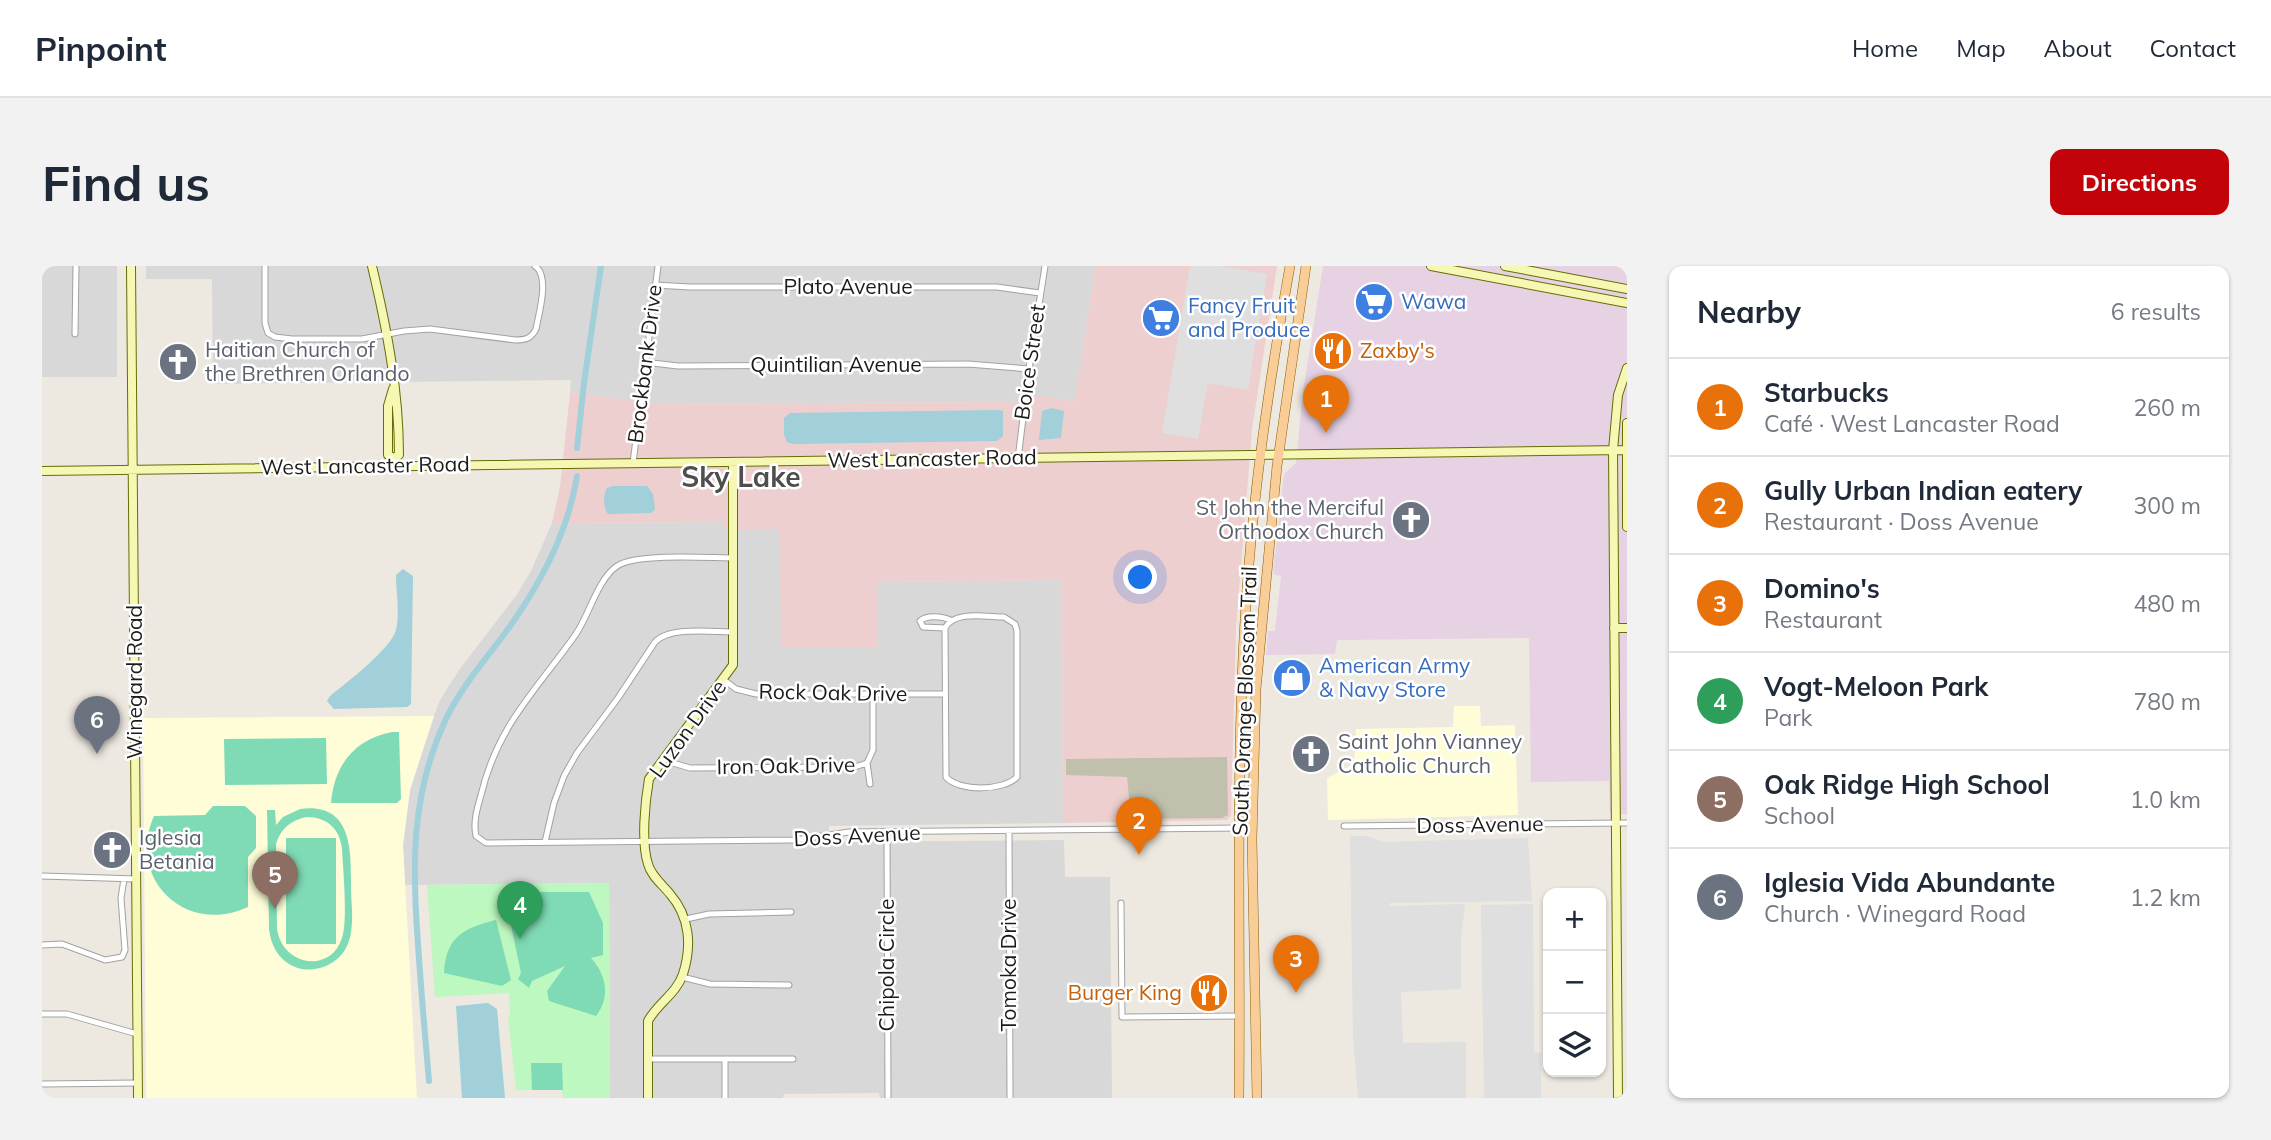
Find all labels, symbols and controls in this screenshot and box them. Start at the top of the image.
text: Pinpoint [35,28,167,69]
text: Home [1852,33,1918,63]
text: Map [1956,33,2006,63]
text: About [2044,33,2112,63]
text: Contact [2150,33,2236,63]
button: Directions [2050,149,2229,215]
text: Find us [42,152,210,213]
street label: Plato Avenue [783,273,913,299]
supermarket icon: Wawa [1353,281,1395,323]
street label: Brockbank Drive [621,283,667,445]
place label: Wawa [1401,288,1466,314]
place label: Fancy Fruit and Produce [1188,292,1310,342]
text: Nearby [1697,293,1801,331]
supermarket icon: Fancy Fruit and Produce [1140,297,1182,339]
text: 6 results [2111,297,2201,326]
street label: Boice Street [1008,302,1050,421]
restaurant icon: Zaxby's [1312,330,1354,372]
place label: Haitian Church of the Brethren Orlando [205,336,409,386]
place label: Zaxby's [1360,337,1435,363]
church icon: Haitian Church of the Brethren Orlando [157,341,199,383]
street label: Quintilian Avenue [750,351,922,377]
pin: 1 [1303,375,1349,433]
text: Starbucks [1764,376,1889,409]
text: 1 [1713,393,1727,422]
text: 260 m [2133,393,2201,422]
text: Café · West Lancaster Road [1764,409,2060,438]
street label: West Lancaster Road [827,443,1037,473]
street label: West Lancaster Road [260,450,470,480]
district label: Sky Lake [681,459,801,494]
text: Gully Urban Indian eatery [1764,474,2082,507]
text: 2 [1713,491,1727,520]
text: 300 m [2133,491,2201,520]
place label: St John the Merciful Orthodox Church [1196,494,1384,544]
church icon: St John the Merciful Orthodox Church [1390,499,1432,541]
text: Restaurant · Doss Avenue [1764,507,2039,536]
your location [1123,560,1157,594]
street label: South Orange Blossom Trail [1226,566,1262,836]
text: Domino's [1764,572,1880,605]
text: 3 [1713,589,1727,618]
text: 480 m [2133,589,2201,618]
street label: Winegard Road [121,605,147,759]
text: Restaurant [1764,605,1882,634]
place label: American Army & Navy Store [1319,652,1470,702]
shop icon: American Army & Navy Store [1271,657,1313,699]
text: Vogt-Meloon Park [1764,670,1988,703]
street label: Luzon Drive [643,674,731,782]
street label: Rock Oak Drive [758,678,908,706]
text: 4 [1713,687,1727,716]
text: 780 m [2133,687,2201,716]
pin: 6 [74,696,120,754]
text: Park [1764,703,1812,732]
place label: Saint John Vianney Catholic Church [1338,728,1522,778]
church icon: Saint John Vianney Catholic Church [1290,733,1332,775]
street label: Iron Oak Drive [716,751,855,779]
text: Oak Ridge High School [1764,768,2050,801]
text: 5 [1713,785,1727,814]
text: 1.0 km [2130,785,2201,814]
pin: 2 [1116,797,1162,855]
text: School [1764,801,1835,830]
street label: Doss Avenue [1416,810,1544,838]
street label: Doss Avenue [793,819,921,851]
place label: Iglesia Betania [139,824,215,874]
church icon: Iglesia Betania [91,829,133,871]
pin: 5 [252,851,298,909]
text: Iglesia Vida Abundante [1764,866,2055,899]
pin: 4 [497,881,543,939]
text: 6 [1713,883,1727,912]
text: 1.2 km [2130,883,2201,912]
map controls [1543,888,1606,1077]
button: + [1543,888,1606,951]
street label: Chipola Circle [873,898,899,1032]
street label: Tomoka Drive [995,898,1021,1032]
text: Church · Winegard Road [1764,899,2026,928]
pin: 3 [1273,935,1319,993]
button: − [1543,951,1606,1014]
restaurant icon: Burger King [1188,972,1230,1014]
place label: Burger King [1068,979,1182,1005]
button: layers [1543,1014,1606,1077]

